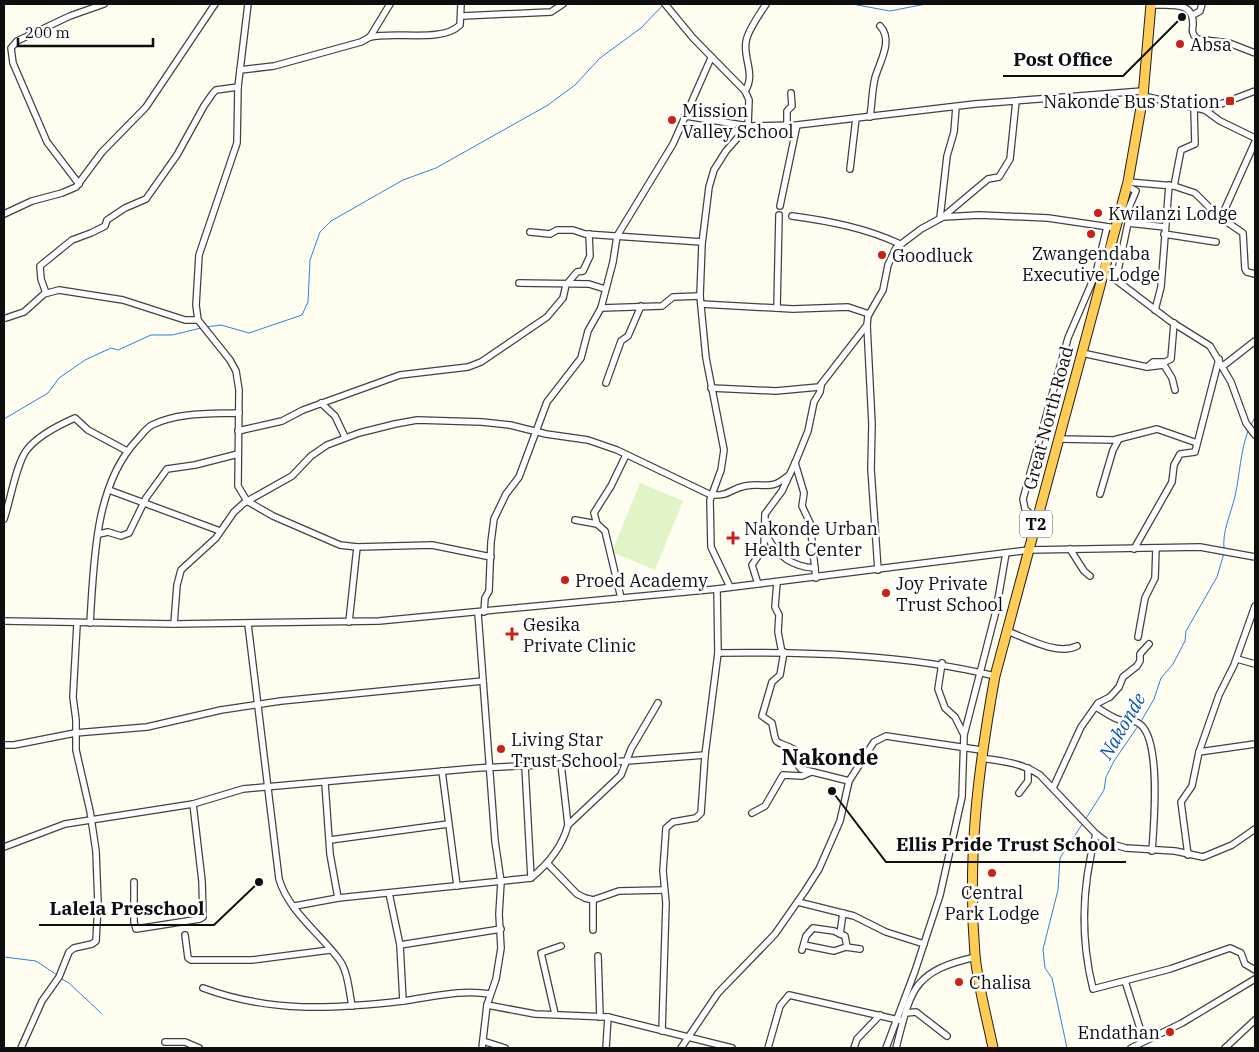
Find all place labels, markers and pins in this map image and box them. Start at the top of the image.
place label: Absa [1190,33,1232,56]
marker: Absa [1174,38,1186,50]
callout: Post Office [1003,42,1123,76]
place label: Nakonde Bus Station [1043,90,1220,113]
marker: Nakonde Bus Station [1224,95,1236,107]
place label: Mission Valley School [682,99,794,143]
marker: Mission Valley School [666,114,678,126]
place label: Kwilanzi Lodge [1108,202,1237,225]
marker: Kwilanzi Lodge [1092,207,1104,219]
marker: Zwangendaba Executive Lodge [1085,228,1097,240]
place label: Zwangendaba Executive Lodge [1022,242,1160,286]
place label: Goodluck [892,244,973,267]
marker: Goodluck [876,249,888,261]
place label: Nakonde Urban Health Center [744,517,878,561]
marker: Nakonde Urban Health Center [726,531,740,545]
place label: Proed Academy [575,569,708,592]
place label: Joy Private Trust School [896,572,1003,616]
marker: Proed Academy [559,574,571,586]
marker: Joy Private Trust School [880,587,892,599]
place label: Gesika Private Clinic [523,613,636,657]
marker: Gesika Private Clinic [505,627,519,641]
place label: Living Star Trust School [511,728,618,772]
marker: Living Star Trust School [495,743,507,755]
callout: Ellis Pride Trust School [886,828,1126,862]
marker: Central Park Lodge [986,867,998,879]
place label: Central Park Lodge [945,881,1039,925]
callout: Lalela Preschool [39,891,214,925]
place label: Chalisa [969,971,1032,994]
marker: Chalisa [953,976,965,988]
place label: Endathan [1077,1021,1160,1044]
marker: Endathan [1164,1026,1176,1038]

